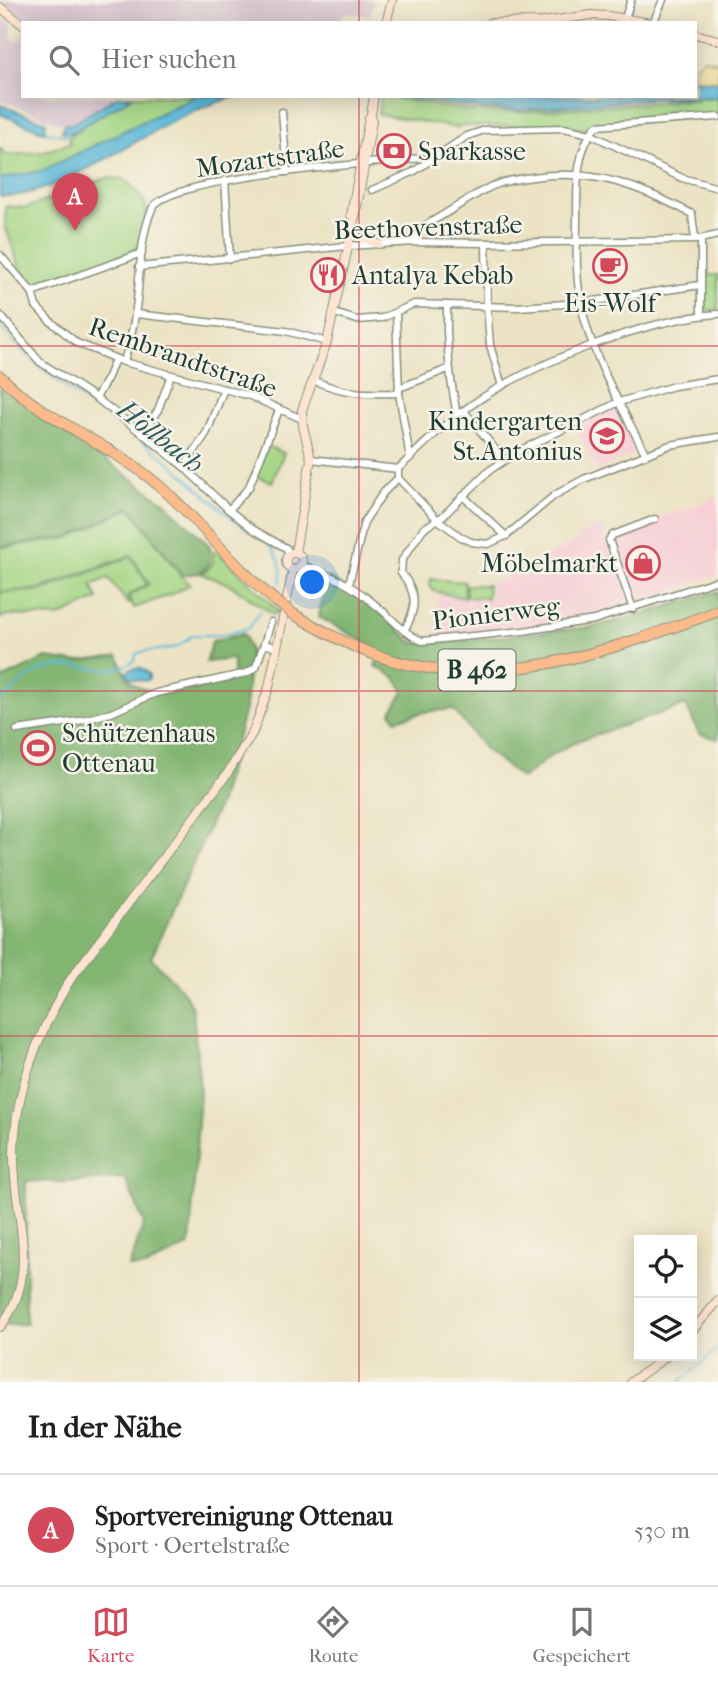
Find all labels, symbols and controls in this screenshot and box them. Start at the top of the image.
search box [21,21,697,98]
icon: search [45,41,83,79]
text: Hier suchen [101,44,237,75]
bank icon: Sparkasse [375,132,413,170]
street label: Mozartstraße [194,133,346,184]
place label: Sparkasse [418,136,526,167]
pin: A [52,173,98,231]
street label: Beethovenstraße [333,209,523,246]
cafe icon: Eis-Wolf [591,247,629,285]
restaurant icon: Antalya Kebab [309,256,347,294]
place label: Antalya Kebab [351,260,513,291]
place label: Eis-Wolf [564,288,662,319]
street label: Rembrandtstraße [85,311,281,404]
water label: Höllbach [110,392,210,480]
place label: Kindergarten St.Antonius [428,406,582,467]
school or university icon: Kindergarten St.Antonius [588,417,626,455]
shop icon: Möbelmarkt [624,544,662,582]
place label: Möbelmarkt [481,548,619,579]
your location [295,565,329,599]
street label: Pionierweg [430,590,563,637]
road number: B 462 [438,650,516,690]
place label: Schützenhaus Ottenau [62,718,215,779]
sports icon: Schützenhaus Ottenau [19,729,57,767]
map controls [634,1235,697,1361]
button: locate [634,1235,697,1298]
button: layers [634,1298,697,1361]
text: In der Nähe [28,1410,182,1445]
text: Sportvereinigung Ottenau [95,1501,393,1532]
text: A [44,1517,58,1544]
text: 530 m [634,1517,690,1544]
text: Sport · Oertelstraße [95,1532,290,1559]
tab: Karte [87,1603,134,1667]
tab: Route [309,1603,358,1667]
tab: Gespeichert [533,1603,631,1667]

